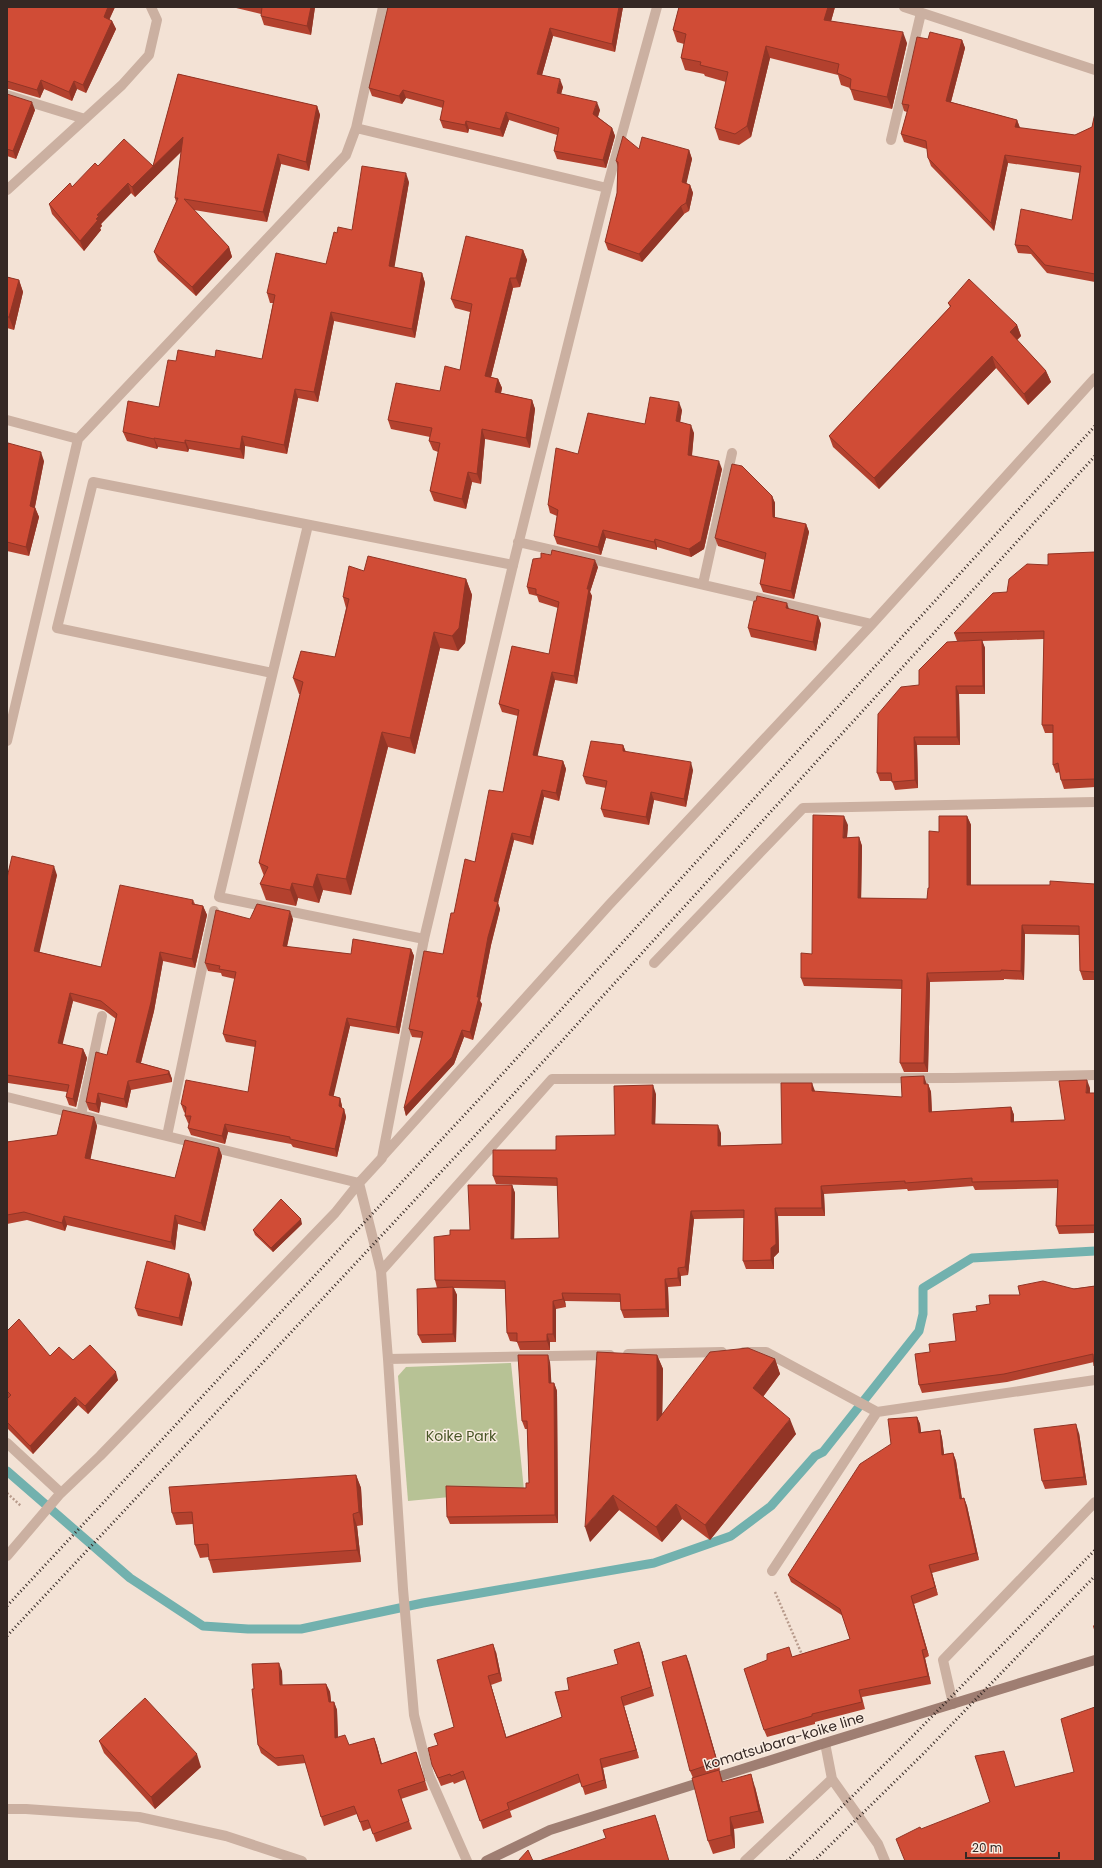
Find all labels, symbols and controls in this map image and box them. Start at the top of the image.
park label: Koike Park [426,1426,497,1446]
street label: komatsubara-koike line [701,1707,867,1775]
scale bar [966,1834,1059,1860]
text: 20 m [972,1839,1002,1856]

